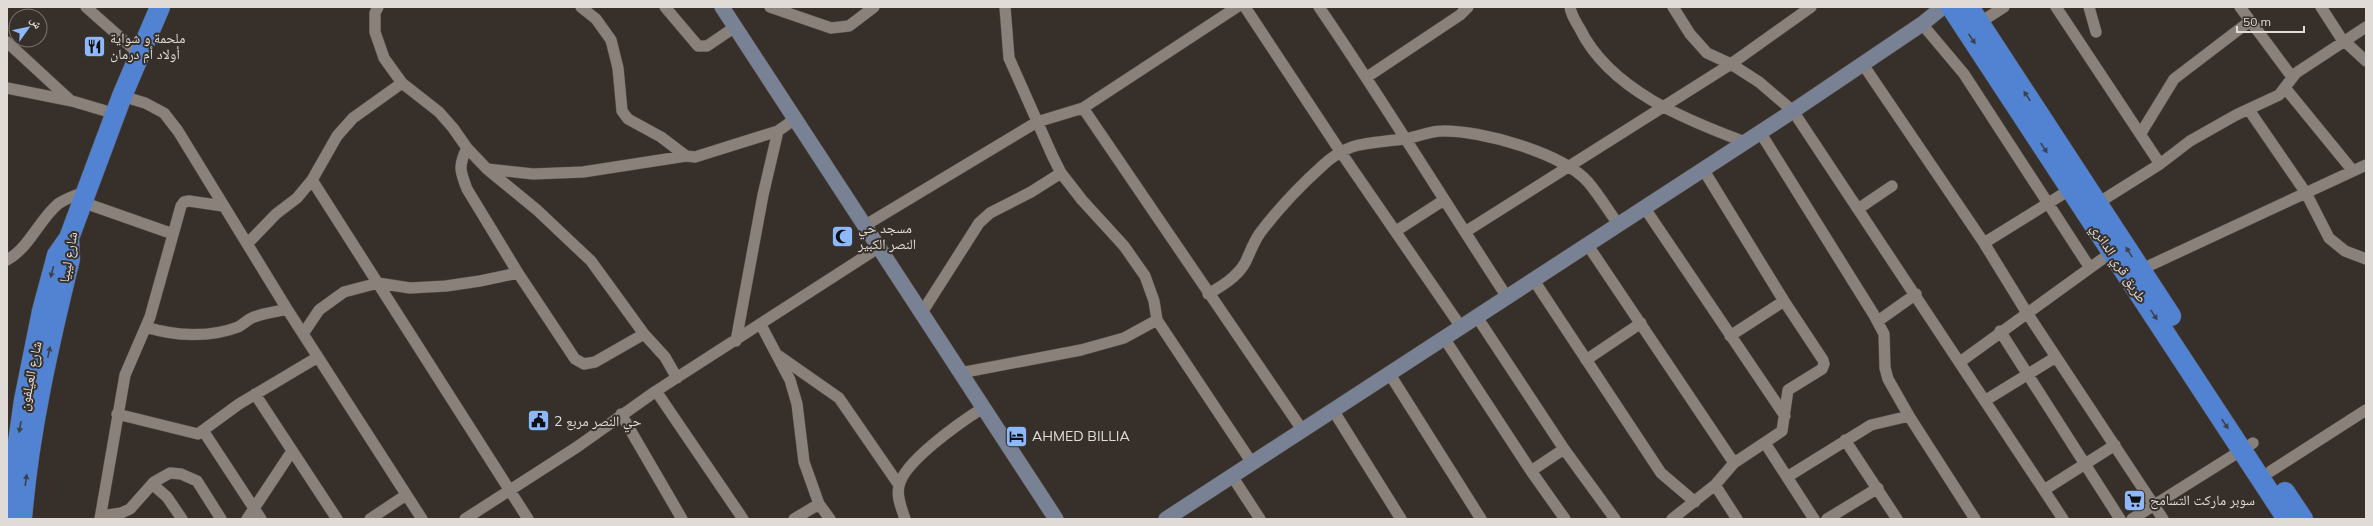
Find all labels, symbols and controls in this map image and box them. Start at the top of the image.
north arrow [8,8,48,48]
scale bar [2237,8,2304,34]
text: ش [26,14,46,32]
text: 50 m [2243,14,2271,29]
place label: ملحمة و شواية أولاد أم درمان [110,29,185,64]
restaurant icon: ملحمة و شواية أولاد أم درمان [82,33,108,59]
one-way arrow [1968,34,1976,45]
one-way arrow [2023,91,2031,101]
one-way arrow [2040,143,2048,153]
place label: مسجد حي النصر الكبير [857,219,916,253]
street label: طريق قري الدائري [2085,220,2151,307]
mosque icon: مسجد حي النصر الكبير [830,223,856,249]
street label: شارع ليبيا [55,230,82,284]
one-way arrow [2125,246,2133,257]
one-way arrow [49,266,55,279]
one-way arrow [2150,309,2157,321]
street label: شارع العيلفون [14,339,47,413]
one-way arrow [46,346,52,358]
public building icon: حي النصر مربع 2 [525,408,551,434]
place label: حي النصر مربع 2 [554,412,641,433]
one-way arrow [2221,419,2229,429]
one-way arrow [17,421,23,433]
hotel icon: AHMED BILLIA [1003,423,1029,449]
place label: AHMED BILLIA [1032,427,1130,445]
one-way arrow [22,474,29,486]
supermarket icon: سوبر ماركت التسامح [2121,487,2147,513]
place label: سوبر ماركت التسامح [2150,491,2255,510]

